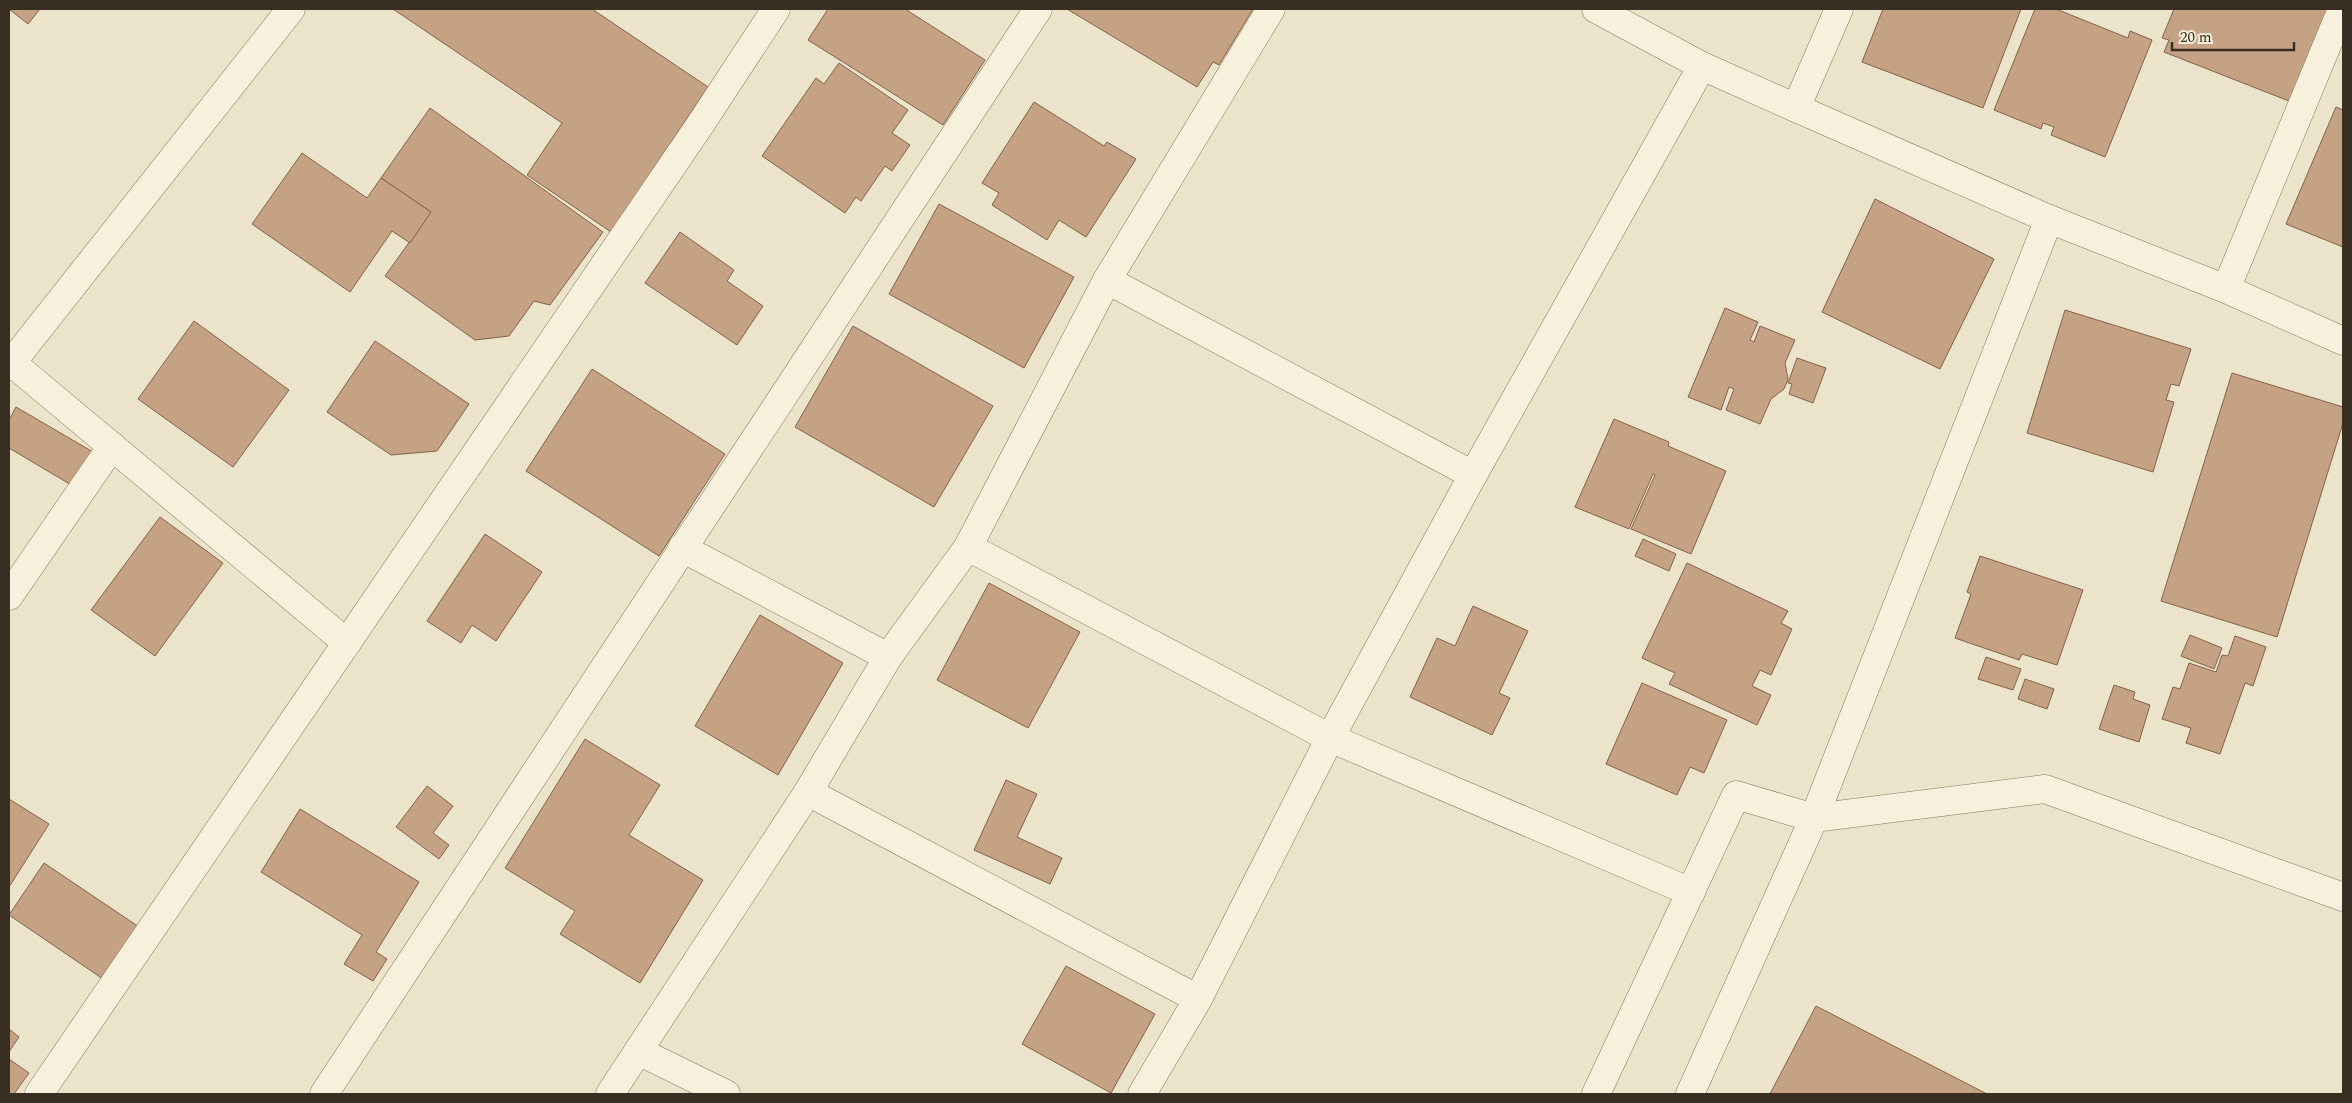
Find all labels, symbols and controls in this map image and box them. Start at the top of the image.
scale bar [2172,20,2294,52]
text: 20 m [2180,26,2212,49]

